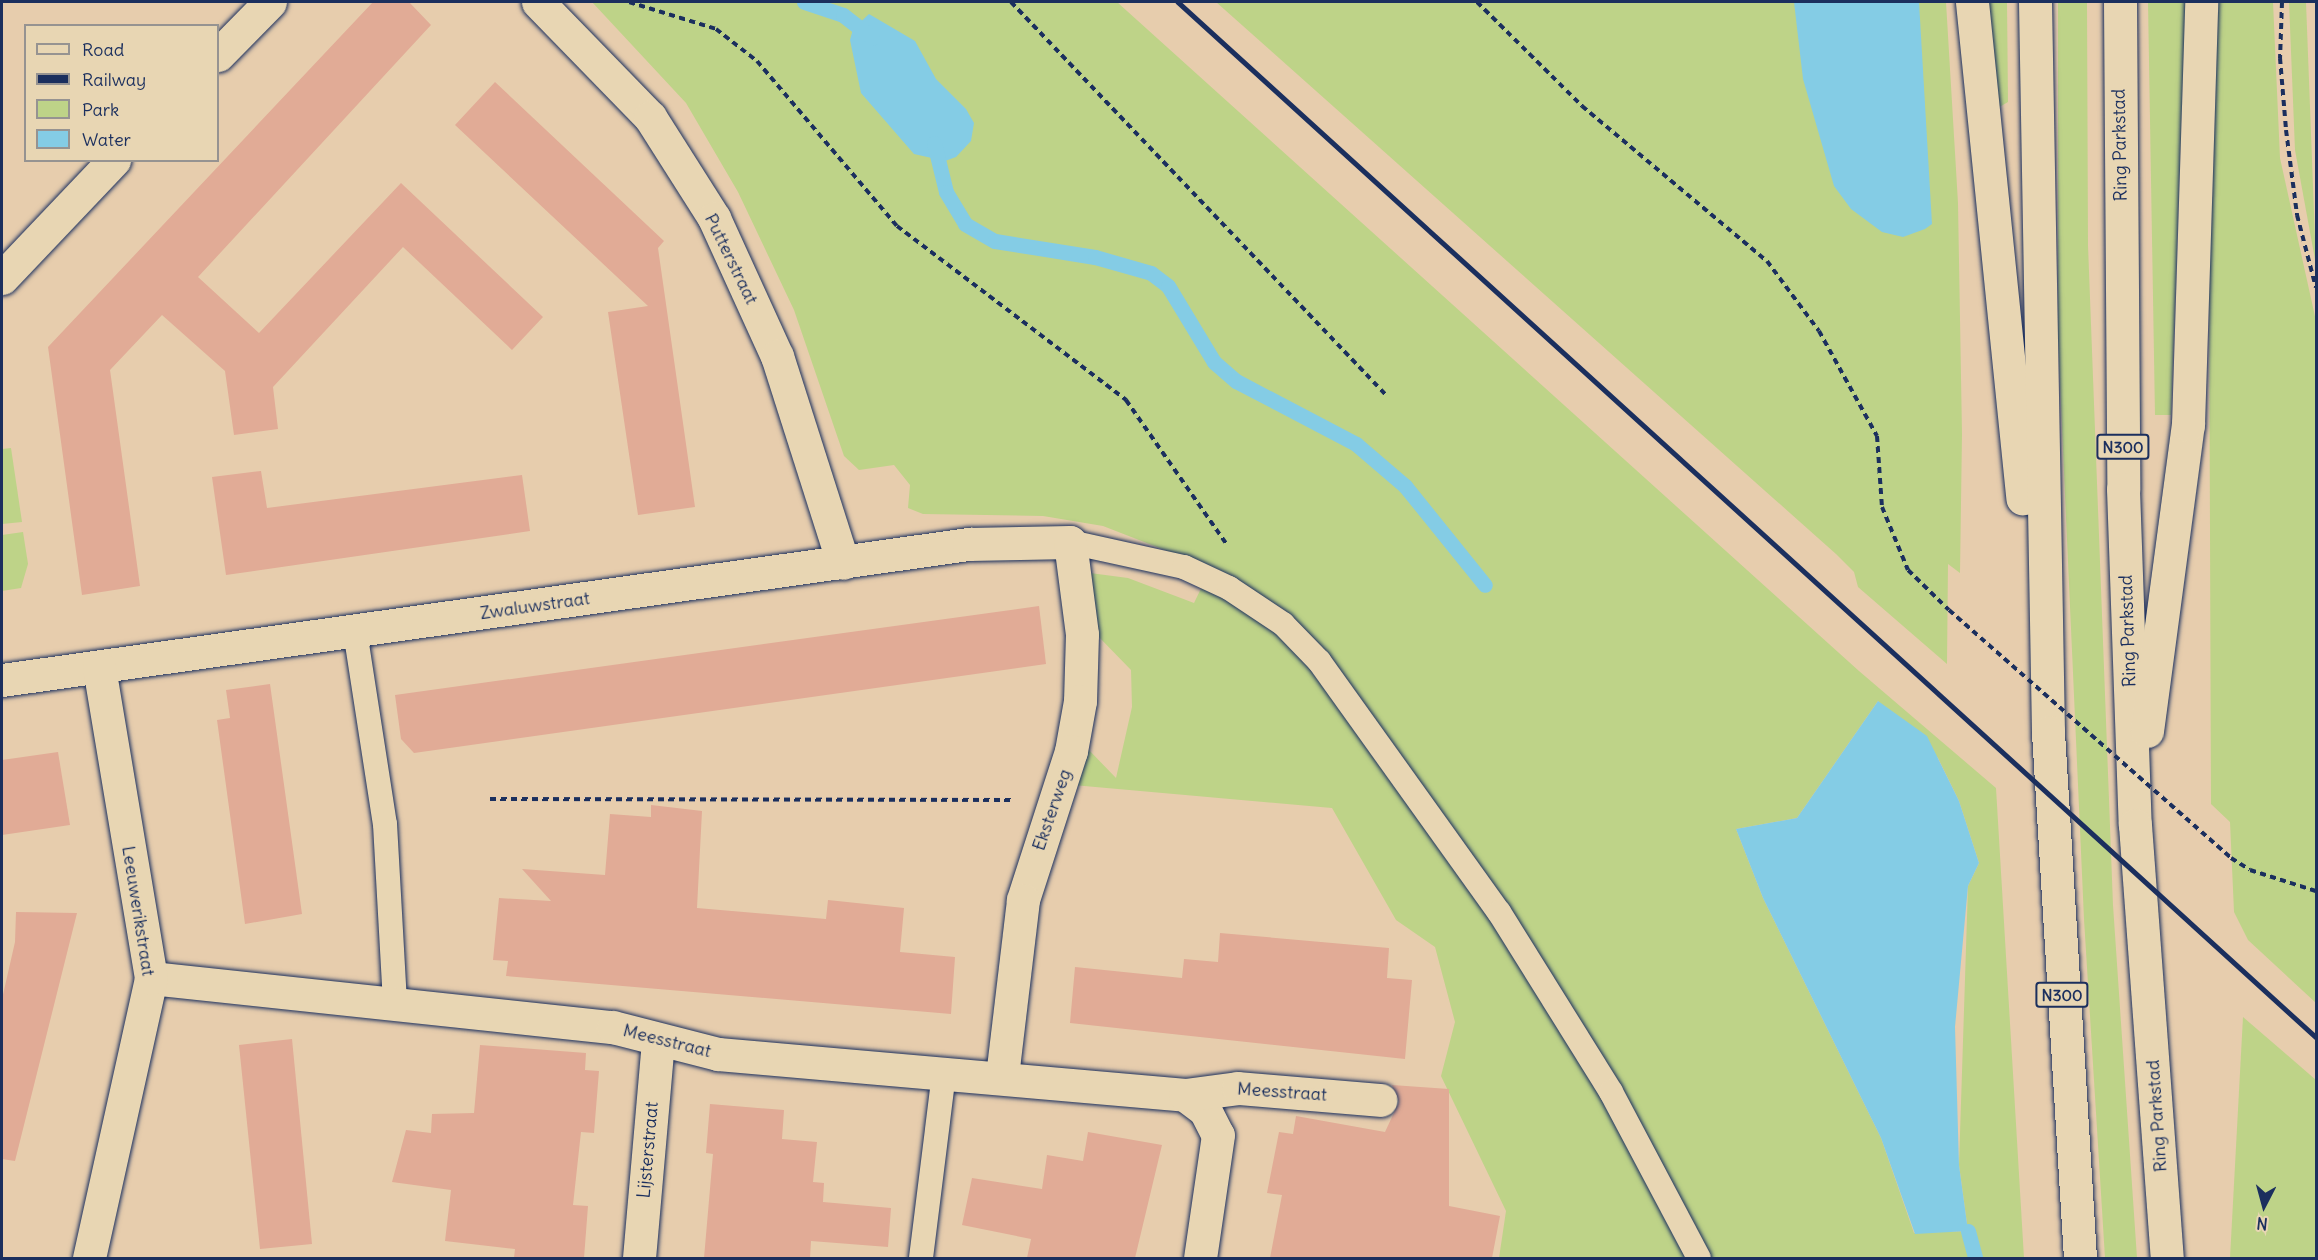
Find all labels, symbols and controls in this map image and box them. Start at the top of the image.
legend [24,24,219,162]
text: Road [82,38,124,61]
text: Railway [82,68,146,91]
street label: Ring Parkstad [2108,89,2132,201]
text: Park [82,98,119,121]
text: Water [82,128,131,151]
street label: Putterstraat [700,210,762,308]
road number: N300 [2096,434,2150,460]
street label: Ring Parkstad [2115,574,2141,688]
street label: Zwaluwstraat [479,588,591,624]
street label: Eksterweg [1028,766,1076,854]
street label: Leeuwerikstraat [117,844,159,978]
road number: N300 [2035,982,2089,1008]
street label: Meesstraat [621,1020,713,1062]
street label: Ring Parkstad [2142,1059,2172,1173]
street label: Meesstraat [1236,1078,1328,1106]
street label: Lijsterstraat [633,1101,663,1199]
north arrow [2234,1176,2294,1236]
text: N [2256,1213,2269,1234]

